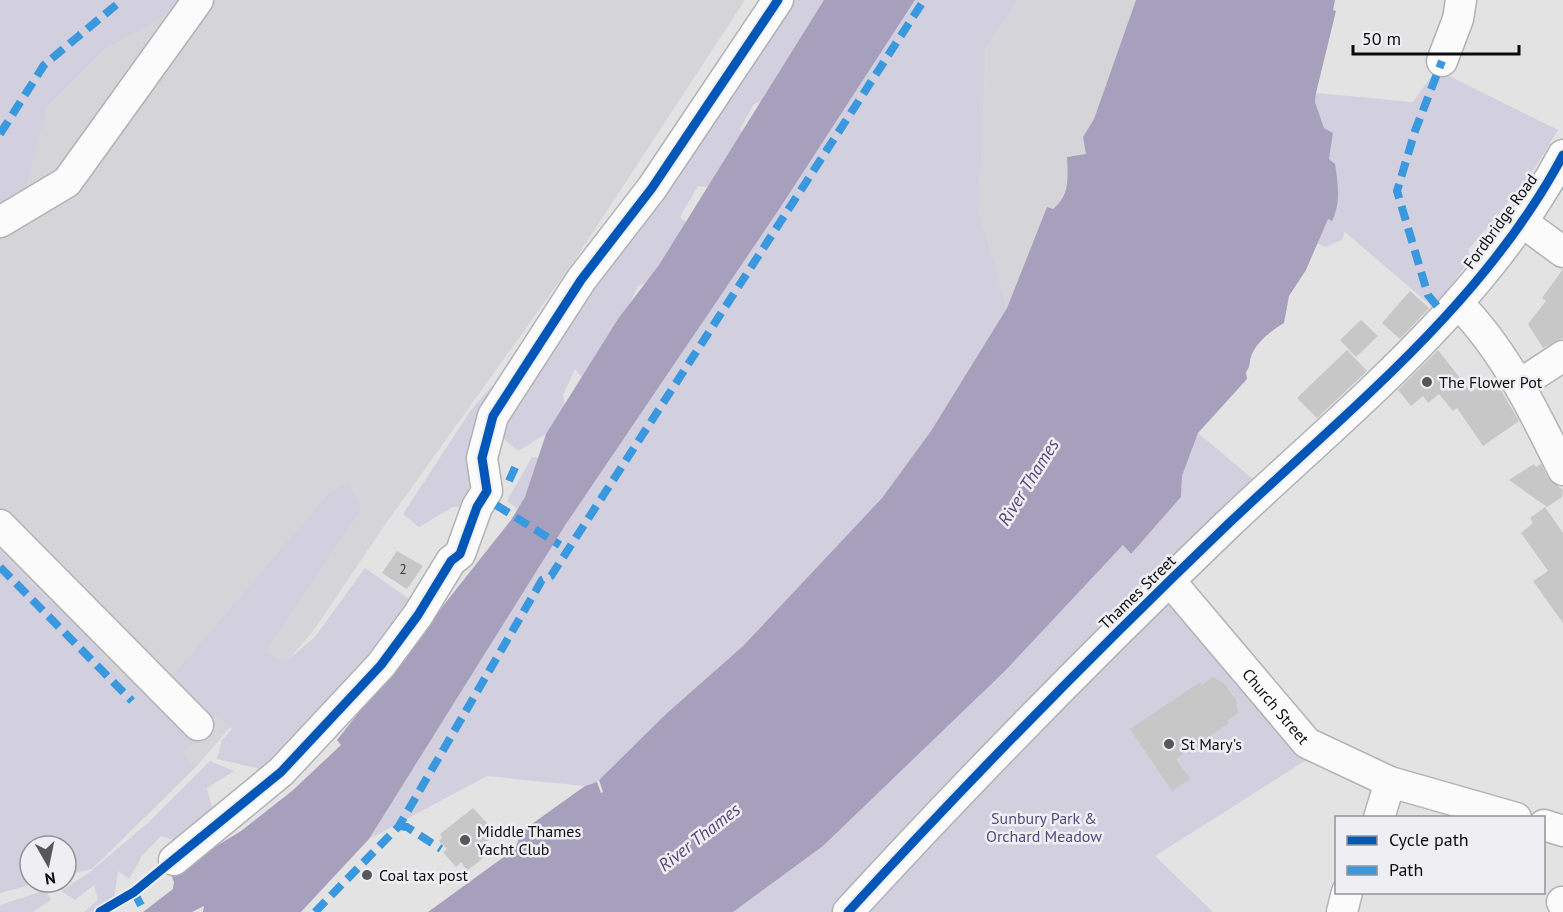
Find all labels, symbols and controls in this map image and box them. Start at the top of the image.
scale bar [1353,18,1520,56]
text: 50 m [1362,27,1401,50]
street label: Fordbridge Road [1459,170,1541,272]
place label: The Flower Pot [1439,372,1543,392]
marker: The Flower Pot [1420,375,1434,389]
water label: River Thames [992,434,1064,530]
street label: Thames Street [1095,550,1180,633]
house number: 2 [399,560,407,578]
street label: Church Street [1238,664,1314,749]
place label: St Mary's [1181,734,1242,754]
marker: St Mary's [1162,737,1176,751]
water label: River Thames [653,797,745,876]
park label: Sunbury Park & Orchard Meadow [986,808,1102,846]
legend [1335,816,1545,894]
place label: Middle Thames Yacht Club [477,821,581,859]
text: Cycle path [1389,828,1469,851]
marker: Middle Thames Yacht Club [458,833,472,847]
north arrow [18,834,78,894]
text: Path [1389,858,1423,881]
place label: Coal tax post [379,865,468,885]
text: N [44,868,57,890]
marker: Coal tax post [360,868,374,882]

